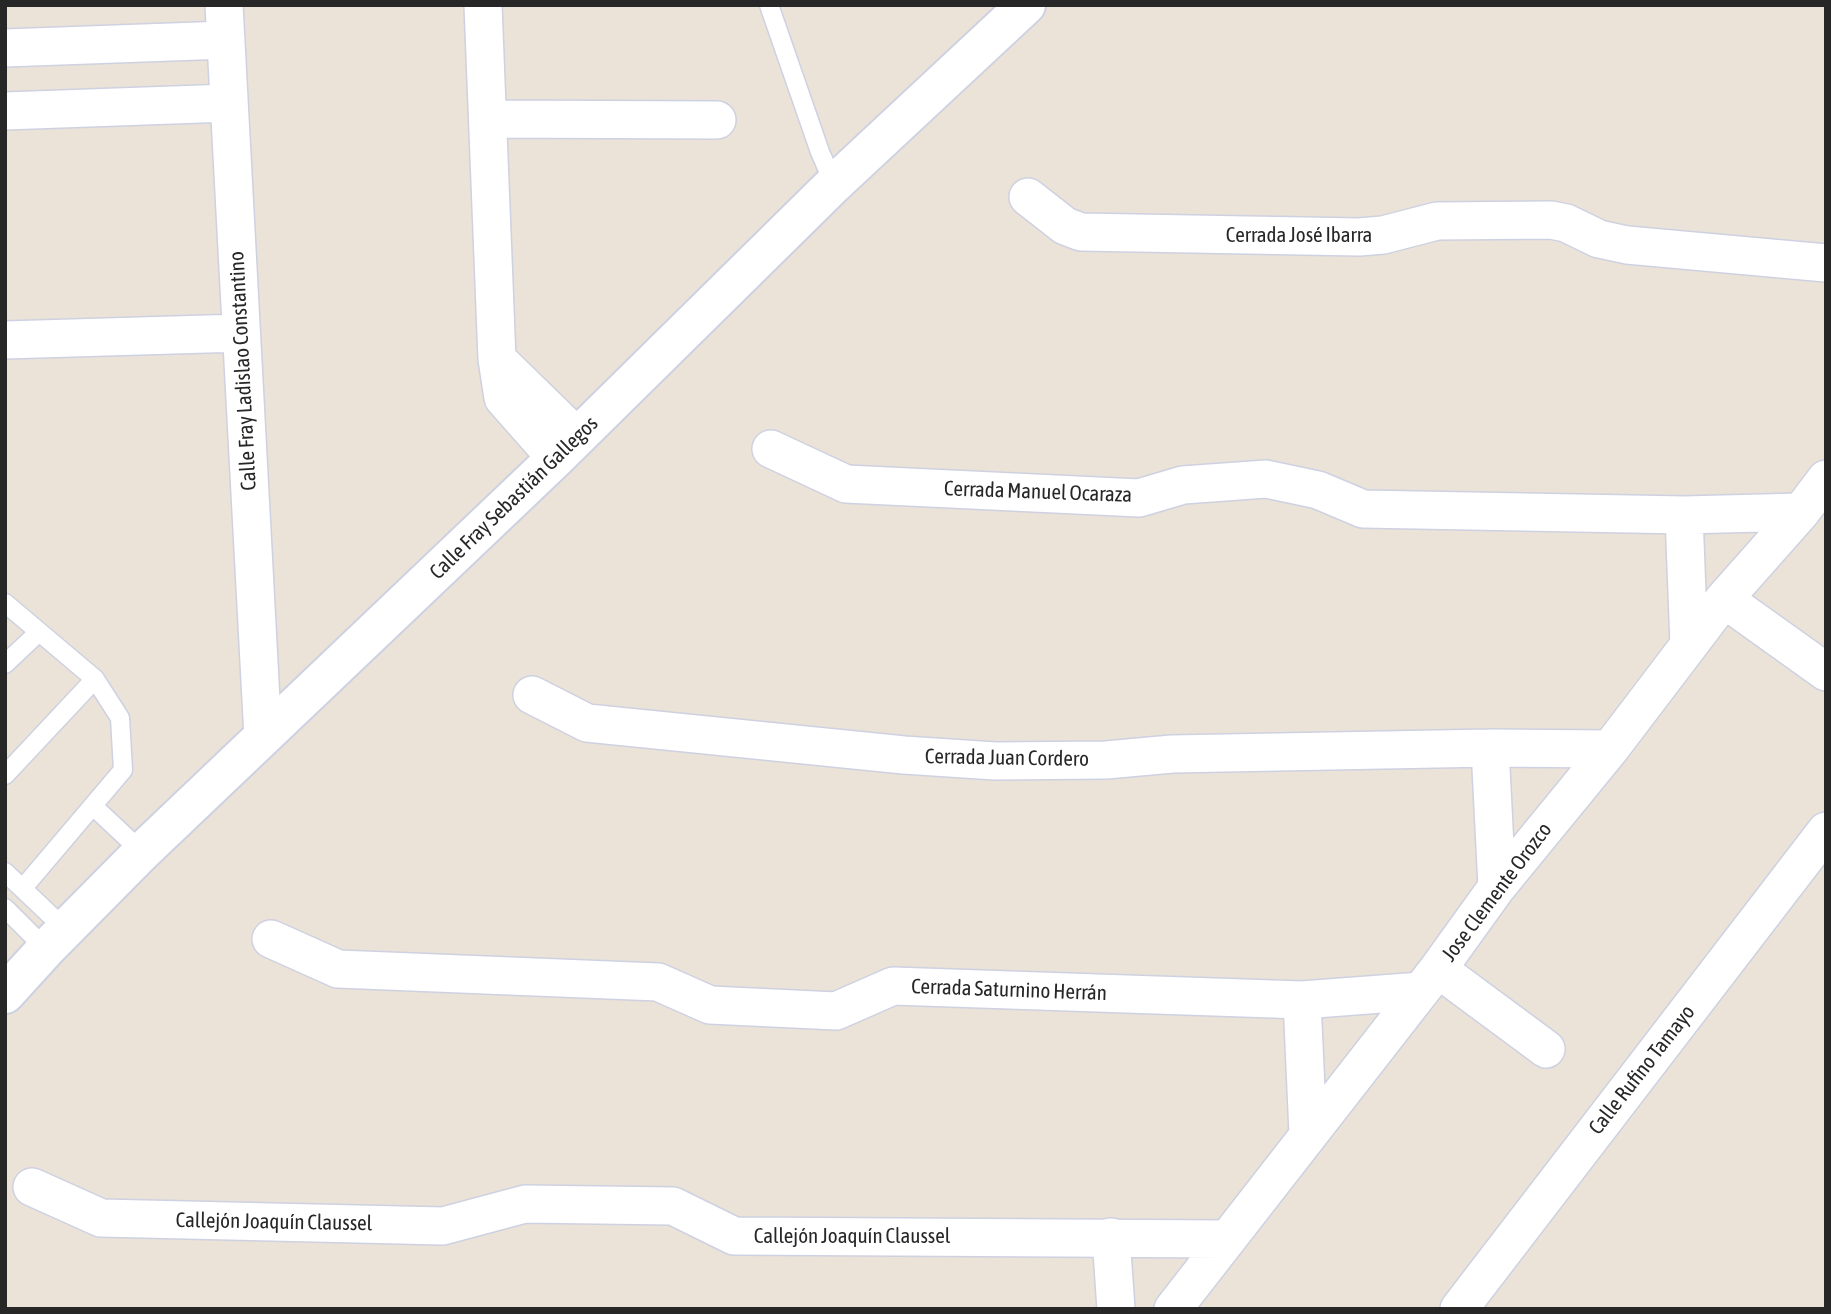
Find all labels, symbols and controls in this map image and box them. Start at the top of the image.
street label: Cerrada José Ibarra [1226,222,1372,248]
street label: Calle Fray Ladislao Constantino [224,251,262,491]
street label: Calle Fray Sebastián Gallegos [425,411,603,585]
street label: Cerrada Manuel Ocaraza [944,476,1132,508]
street label: Cerrada Juan Cordero [925,744,1089,772]
street label: Jose Clemente Orozco [1437,818,1557,966]
street label: Cerrada Saturnino Herrán [911,974,1107,1006]
street label: Calle Rufino Tamayo [1584,1000,1700,1140]
street label: Callejón Joaquín Claussel [175,1208,373,1236]
street label: Callejón Joaquín Claussel [754,1223,950,1249]

